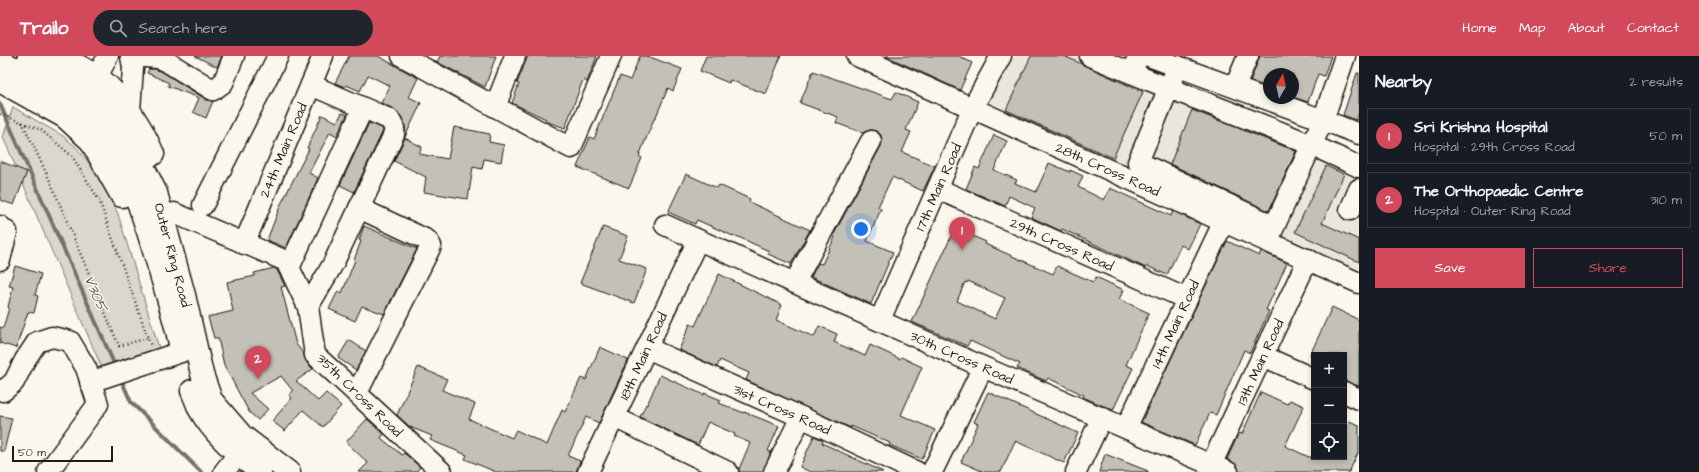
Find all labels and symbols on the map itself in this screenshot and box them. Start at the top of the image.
north arrow [1263,68,1299,104]
street label: 24th Main Road [255,100,313,201]
street label: 28th Cross Road [1052,138,1163,202]
street label: 17th Main Road [911,141,965,233]
street label: Outer Ring Road [149,201,196,310]
street label: 29th Cross Road [1007,213,1117,277]
pin: 1 [949,217,975,250]
your location [851,219,871,239]
water label: V305 [78,272,114,317]
street label: 14th Main Road [1147,277,1205,372]
street label: 18th Main Road [615,309,673,404]
street label: 13th Main Road [1232,316,1290,409]
street label: 30th Cross Road [907,326,1017,390]
pin: 2 [245,346,271,379]
street label: 35th Cross Road [312,349,407,442]
street label: 31st Cross Road [730,380,833,440]
scale bar [12,444,113,463]

